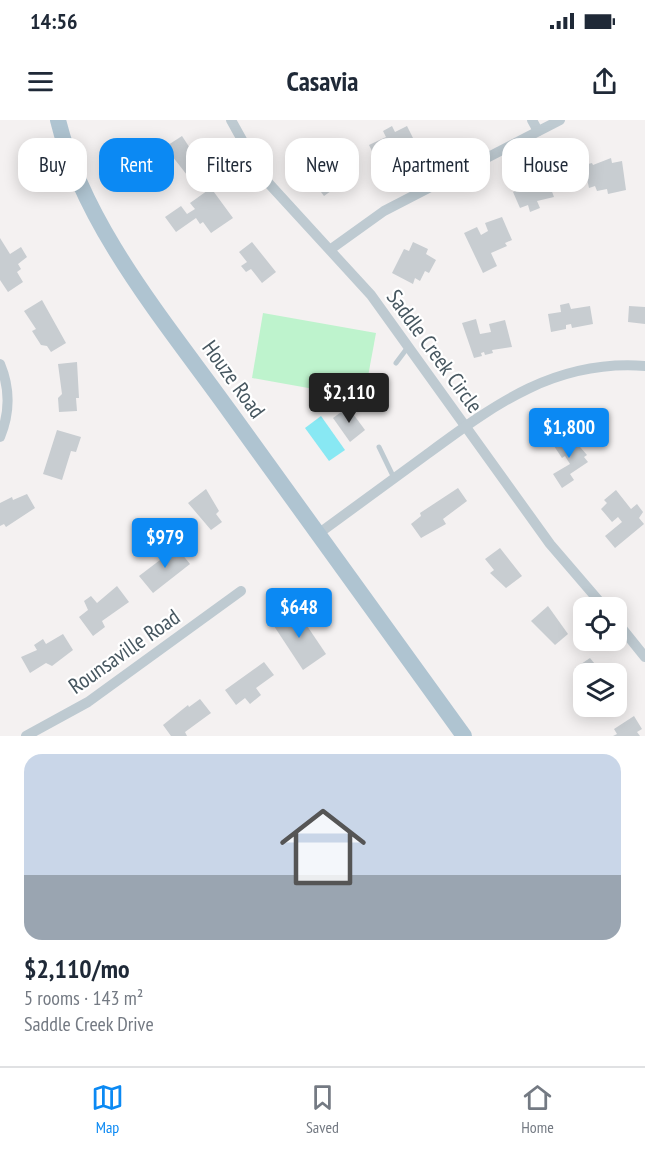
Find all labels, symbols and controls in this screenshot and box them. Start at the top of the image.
text: 14:56 [30,7,78,35]
text: Casavia [287,64,358,98]
icon: menu [24,65,57,98]
icon: share [588,65,621,98]
chip: Buy [18,138,87,192]
chip: Rent [99,138,174,192]
chip: Filters [186,138,273,192]
chip: New [285,138,359,192]
chip: Apartment [371,138,490,192]
chip: House [502,138,589,192]
street label: Saddle Creek Circle [381,284,489,418]
street label: Houze Road [196,334,272,424]
pin: $2,110 [300,373,398,424]
text: $2,110 [323,379,375,405]
pin: $1,800 [520,408,618,459]
text: $1,800 [543,414,595,440]
pin: $979 [129,518,201,569]
text: $979 [146,524,184,550]
pin: $648 [263,588,335,639]
text: $648 [280,594,318,620]
map controls [573,597,627,717]
button: locate [573,597,627,651]
street label: Rounsaville Road [63,602,185,700]
button: layers [573,663,627,717]
icon: home [269,793,377,901]
text: $2,110/mo [24,952,130,985]
text: 5 rooms · 143 m² [24,985,143,1011]
text: Saddle Creek Drive [24,1011,154,1037]
tab: Map [91,1081,124,1137]
tab: Saved [306,1081,339,1137]
tab: Home [521,1081,554,1137]

